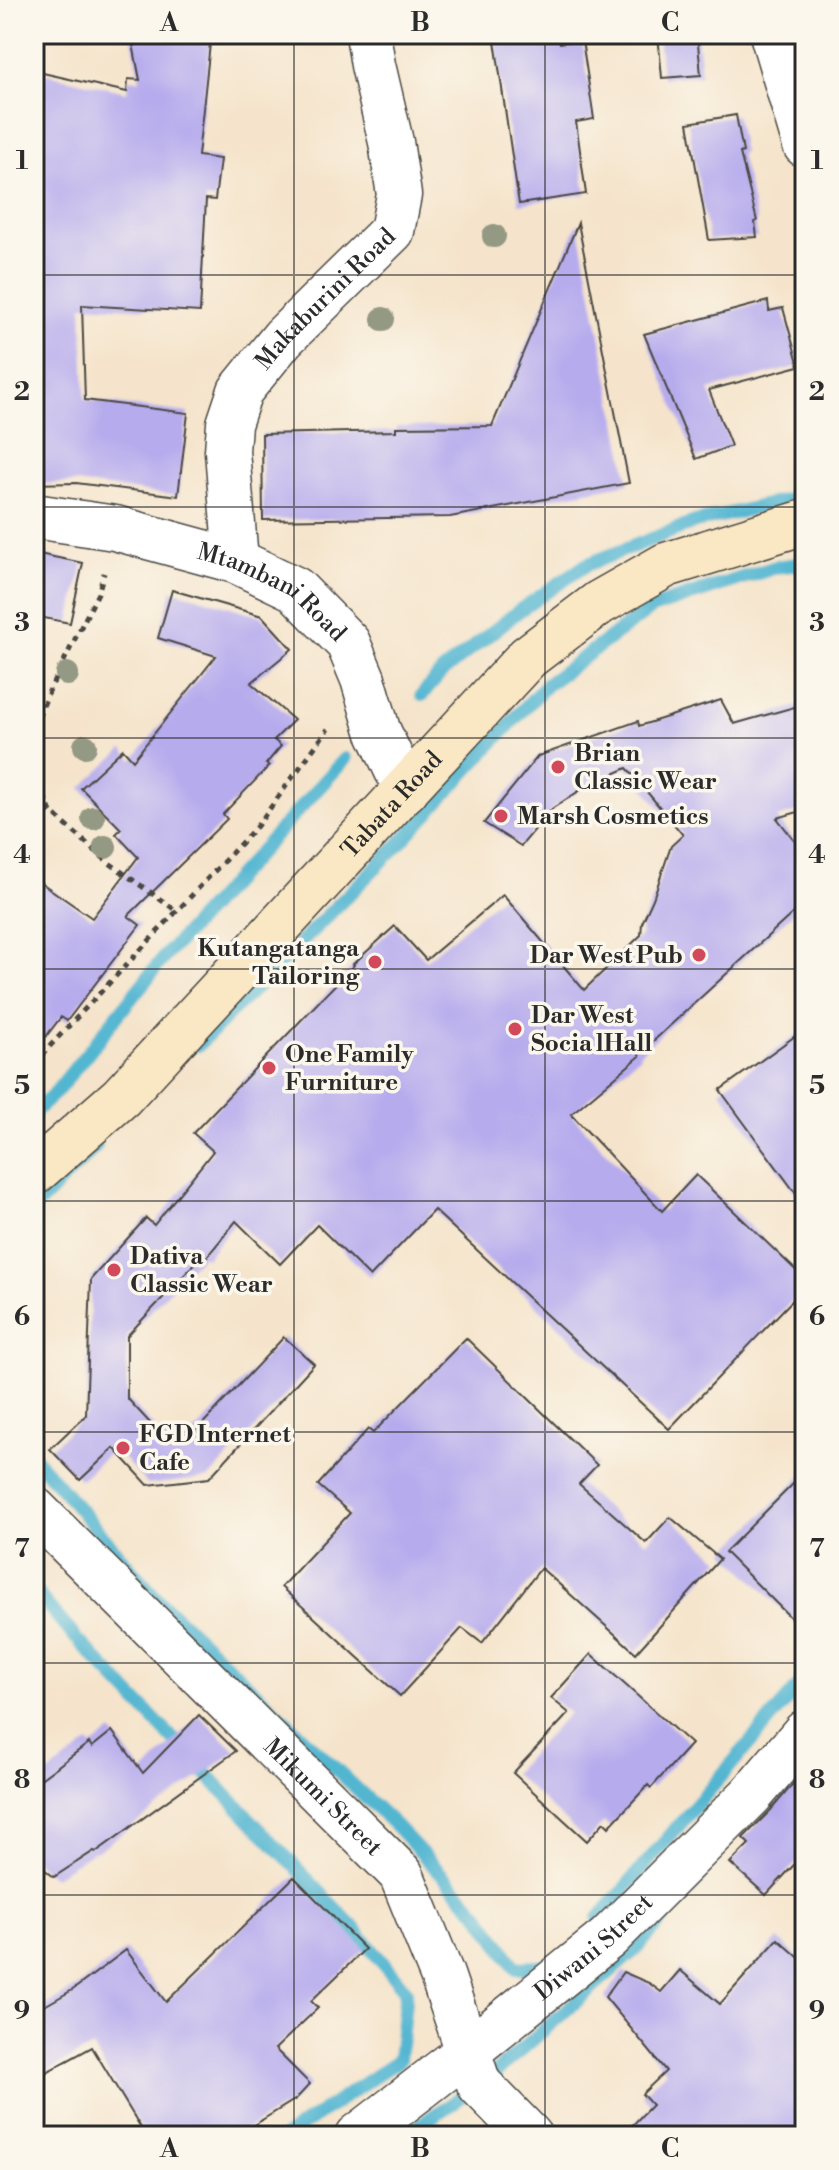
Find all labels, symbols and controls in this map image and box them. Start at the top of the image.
text: A [159,7,179,39]
text: B [410,7,430,39]
text: C [661,7,679,39]
text: 1 [16,145,29,177]
text: 1 [811,145,824,177]
street label: Makaburini Road [249,222,403,376]
text: 2 [14,376,30,408]
text: 2 [809,376,825,408]
street label: Mtambani Road [194,537,352,649]
text: 3 [14,607,30,639]
text: 3 [809,607,825,639]
place label: Brian Classic Wear [574,739,717,797]
street label: Tabata Road [335,745,449,865]
marker: Brian Classic Wear [549,758,567,776]
place label: Marsh Cosmetics [517,802,709,832]
marker: Marsh Cosmetics [492,807,510,825]
text: 4 [13,839,31,871]
text: 4 [808,839,826,871]
place label: Kutangatanga Tailoring [197,934,360,992]
place label: Dar West Pub [530,941,683,971]
marker: Dar West Pub [690,946,708,964]
marker: Kutangatanga Tailoring [366,953,384,971]
place label: Dar West Socia lHall [531,1001,652,1059]
marker: Dar West Socia lHall [506,1020,524,1038]
place label: One Family Furniture [285,1040,414,1098]
marker: One Family Furniture [260,1059,278,1077]
text: 5 [14,1070,30,1102]
text: 5 [809,1070,825,1102]
place label: Dativa Classic Wear [130,1242,273,1300]
marker: Dativa Classic Wear [105,1261,123,1279]
text: 6 [14,1301,30,1333]
text: 6 [809,1301,825,1333]
place label: FGD Internet Cafe [139,1420,291,1478]
marker: FGD Internet Cafe [114,1439,132,1457]
text: 7 [14,1533,30,1565]
text: 7 [809,1533,825,1565]
street label: Mikumi Street [257,1732,389,1863]
text: 8 [14,1764,30,1796]
text: 8 [809,1764,825,1796]
street label: Diwani Street [529,1887,660,2008]
text: 9 [14,1995,30,2027]
text: 9 [809,1995,825,2027]
text: A [159,2133,179,2165]
text: B [410,2133,430,2165]
text: C [661,2133,679,2165]

